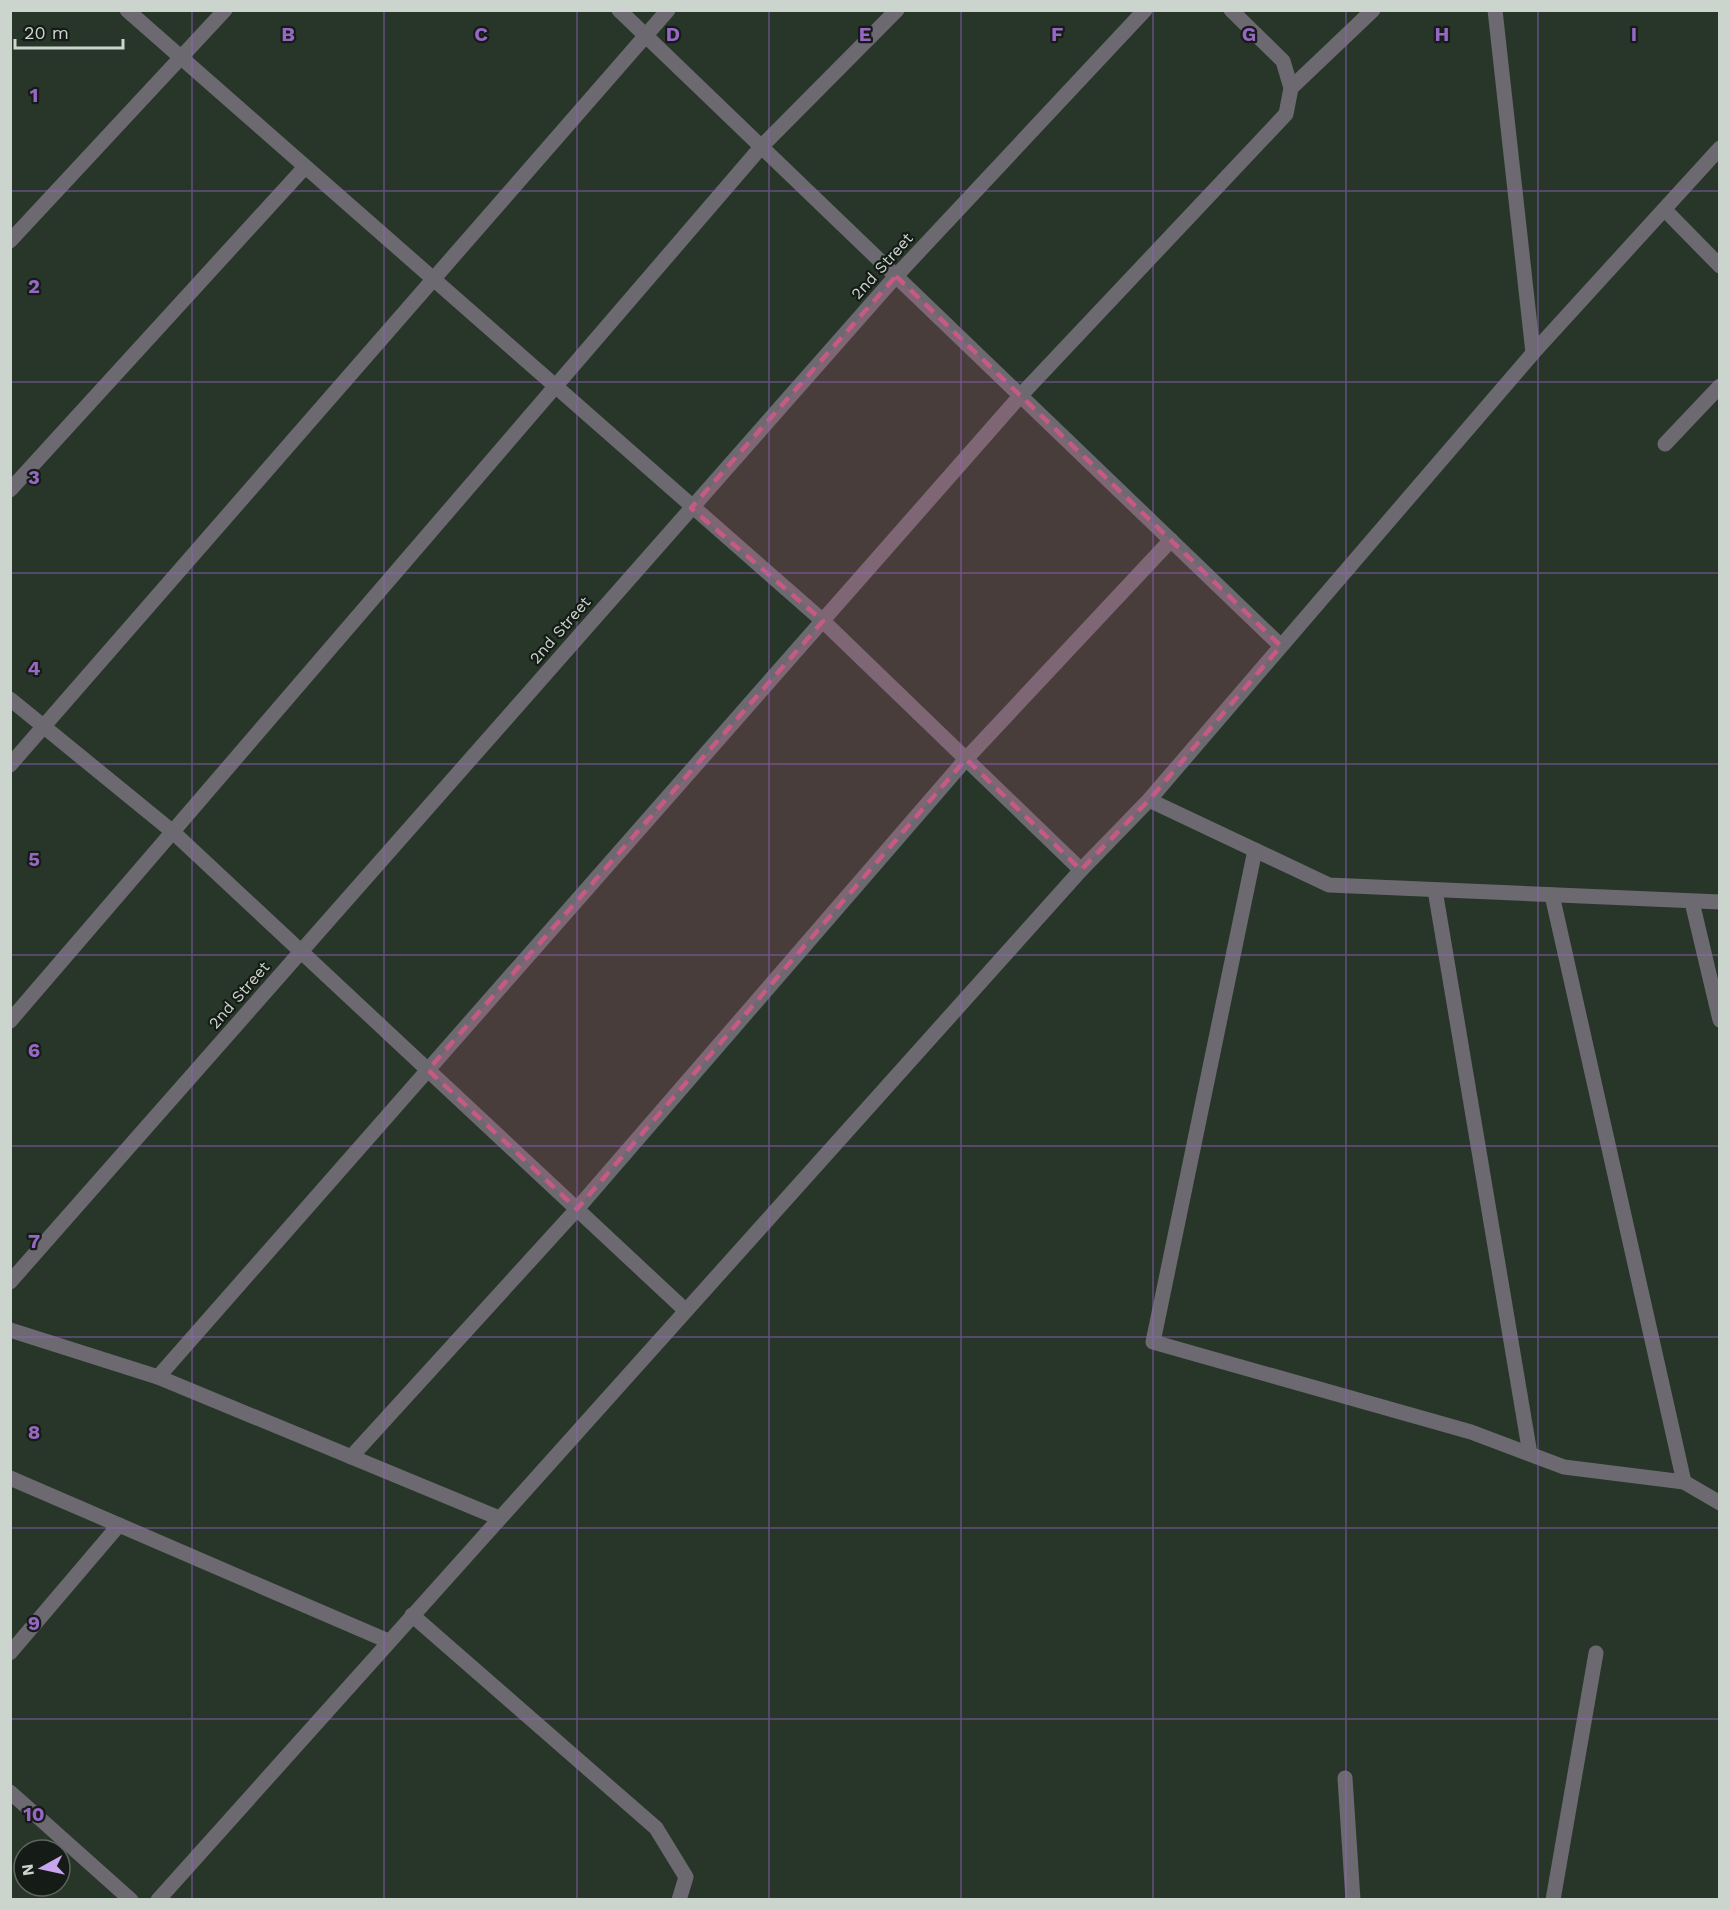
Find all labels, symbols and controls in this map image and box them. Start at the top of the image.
scale bar [15,12,123,50]
text: 20 m [24,22,69,43]
text: B [281,22,295,46]
text: C [474,22,488,46]
text: D [666,22,680,46]
text: E [859,22,871,46]
text: F [1051,22,1063,46]
text: G [1242,22,1256,46]
text: H [1435,22,1449,46]
text: I [1631,22,1637,46]
text: 1 [30,83,38,107]
street label: 2nd Street [847,229,917,303]
text: 2 [28,274,40,298]
text: 3 [28,465,40,489]
street label: 2nd Street [526,592,595,668]
text: 4 [28,656,41,680]
text: 5 [28,847,40,871]
street label: 2nd Street [205,957,274,1033]
text: 6 [28,1038,40,1062]
text: 7 [28,1229,40,1253]
text: 8 [28,1420,40,1444]
text: 9 [28,1611,40,1635]
text: 10 [23,1802,45,1826]
north arrow [12,1838,72,1898]
text: N [17,1863,38,1877]

